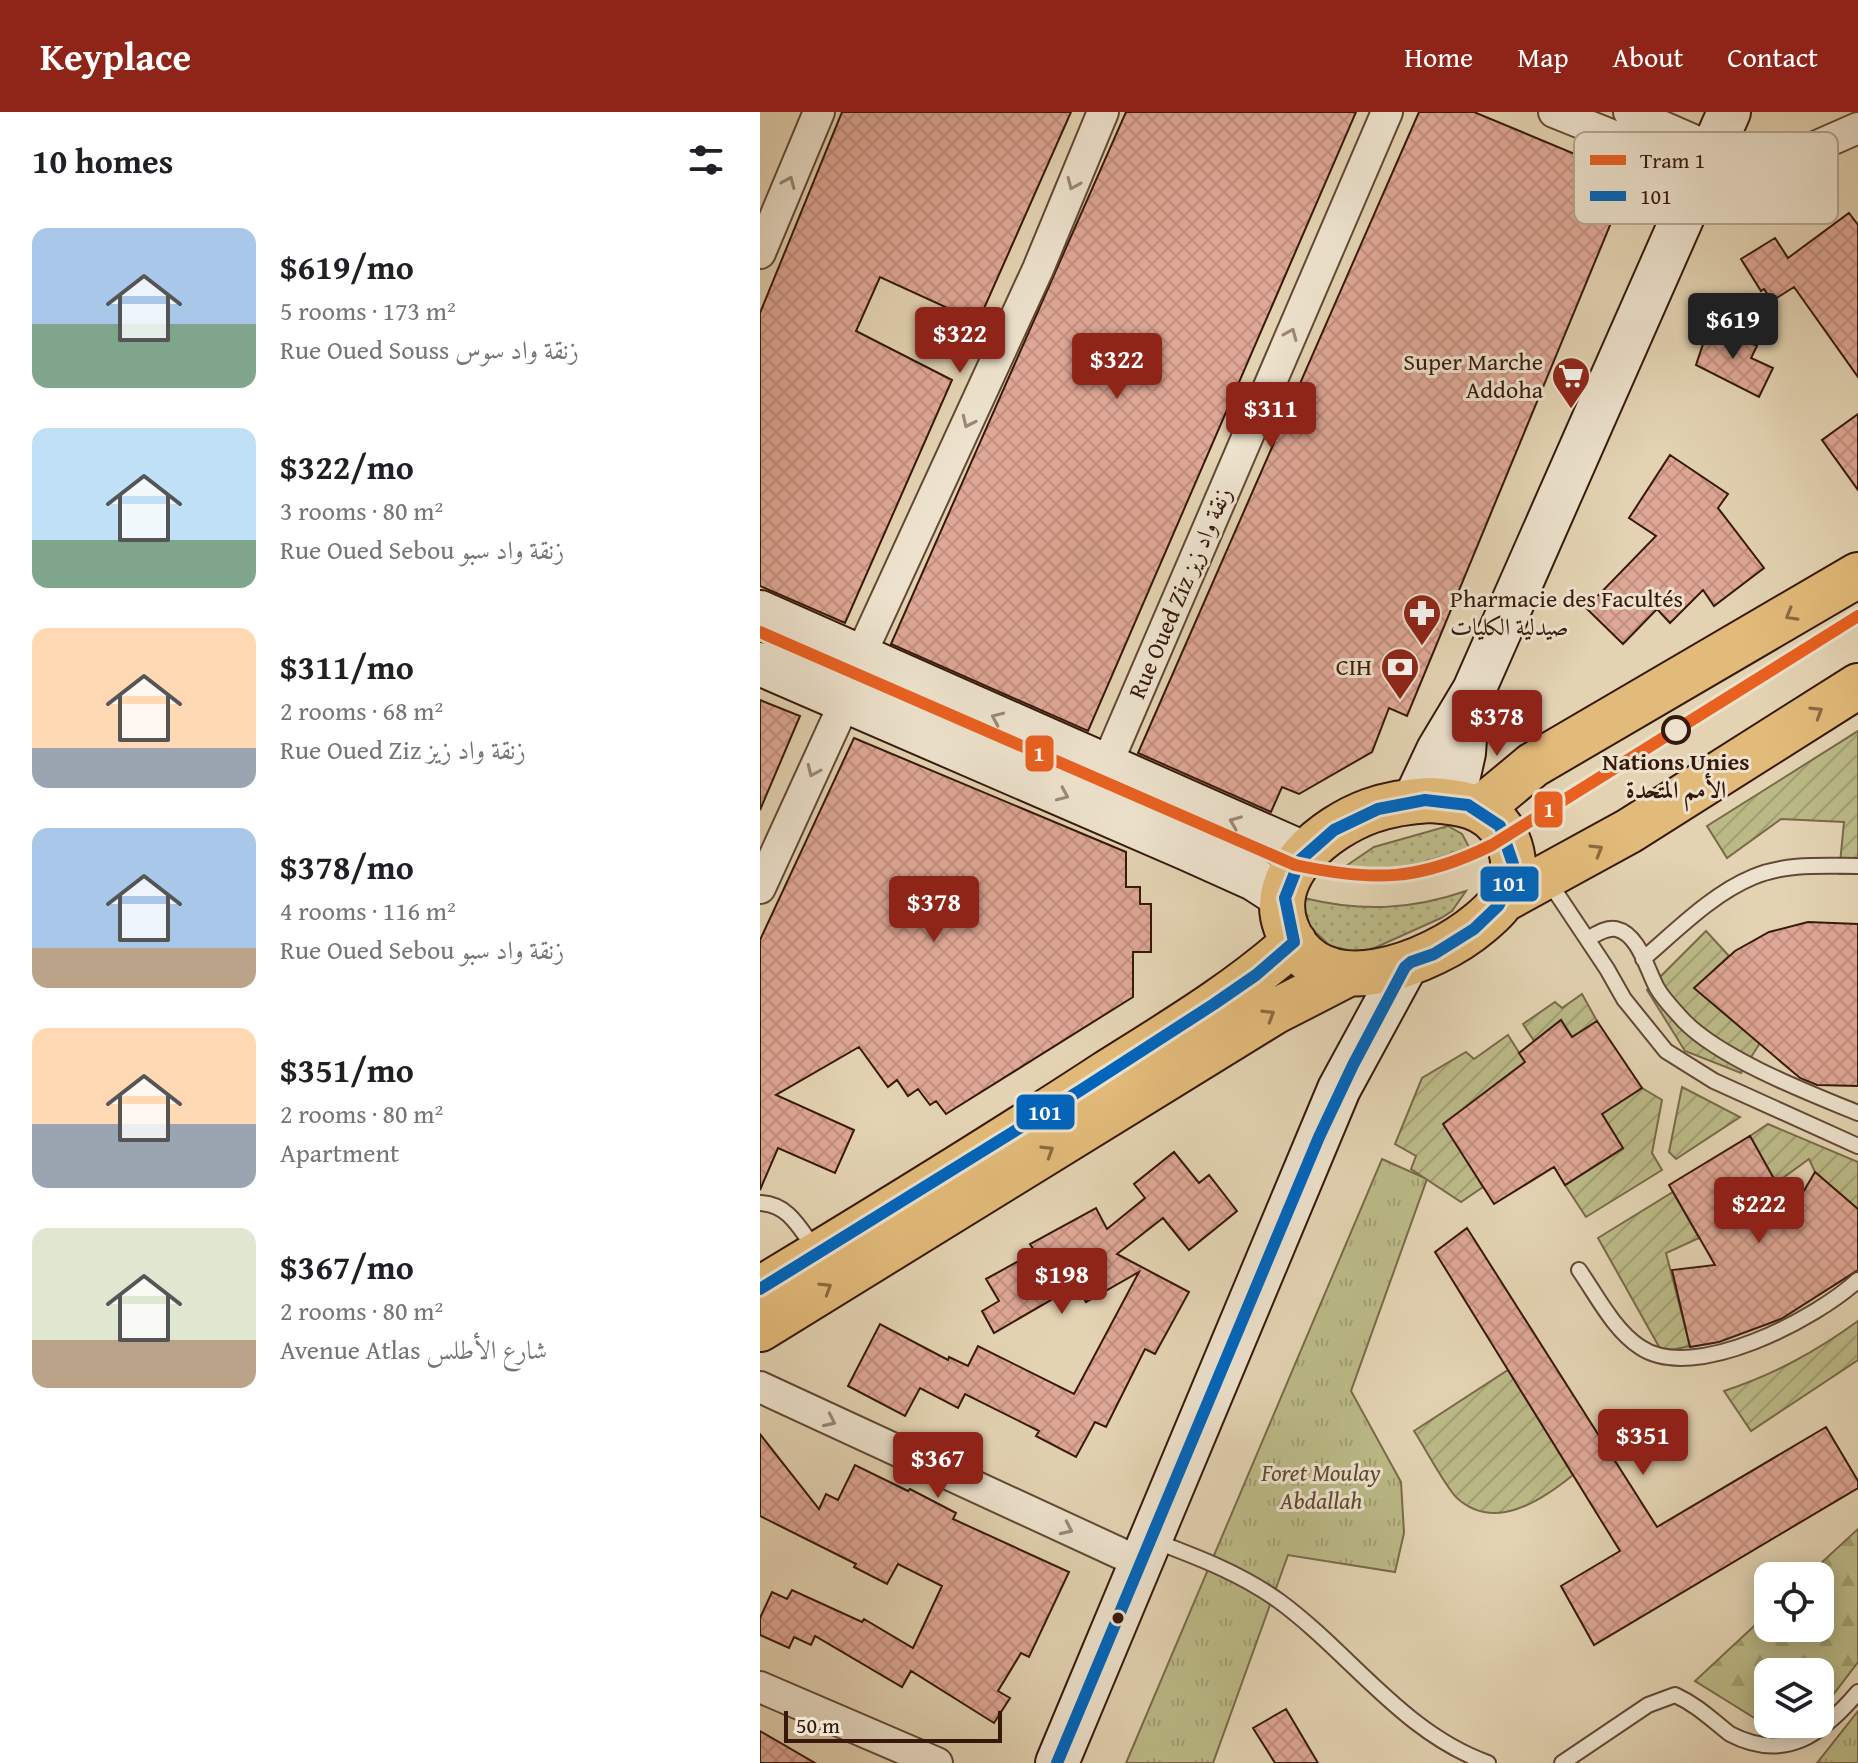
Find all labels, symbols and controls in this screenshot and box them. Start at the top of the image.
text: Keyplace [40,28,191,84]
text: Home [1404,36,1473,77]
text: Map [1517,36,1569,77]
text: About [1613,36,1683,77]
text: Contact [1727,36,1818,77]
legend [1574,132,1838,224]
text: 10 homes [32,136,173,185]
icon: filters [684,138,728,182]
text: Tram 1 [1640,144,1705,176]
one-way arrow [780,176,796,190]
one-way arrow [1067,176,1083,190]
text: 101 [1640,180,1672,212]
text: $619/mo [280,242,414,291]
icon: home [96,260,192,356]
text: 5 rooms · 173 m² [280,291,456,330]
pin: $619 [1686,293,1780,361]
text: $619 [1706,299,1760,338]
pin: $322 [913,307,1007,375]
text: $322 [933,313,987,352]
one-way arrow [1282,328,1298,342]
text: Rue Oued Souss زنقة واد سوس [280,330,579,369]
pin: $322 [1070,333,1164,401]
text: $322 [1090,339,1144,378]
place label: Super Marche Addoha [1403,344,1544,407]
supermarket icon: Super Marche Addoha [1550,355,1592,410]
pin: $311 [1224,382,1318,450]
text: $311 [1244,388,1298,427]
one-way arrow [962,413,978,428]
text: $322/mo [280,442,414,491]
icon: home [96,460,192,556]
street label: Rue Oued Ziz زنقة واد زيز [1119,482,1240,704]
text: 3 rooms · 80 m² [280,491,443,530]
text: Rue Oued Sebou زنقة واد سبو [280,530,564,569]
place label: Pharmacie des Facultés صيدلية الكليات [1450,581,1683,644]
pharmacy icon: Pharmacie des Facultés صيدلية الكليات [1401,592,1443,647]
one-way arrow [1785,605,1799,621]
text: $311/mo [280,642,414,691]
bank icon: CIH [1379,646,1421,701]
place label: CIH [1336,649,1372,684]
icon: home [96,660,192,756]
pin: $378 [1450,690,1544,758]
text: 2 rooms · 68 m² [280,691,443,730]
text: $378 [1470,696,1524,735]
one-way arrow [1808,706,1823,721]
one-way arrow [991,711,1005,727]
marker: Nations Unies الأمم المتحدة [1662,716,1690,744]
text: Rue Oued Ziz زنقة واد زيز [280,730,526,769]
line badge: 1 [1024,734,1055,773]
text: 1 [1033,737,1045,769]
place label: Nations Unies الأمم المتحدة [1602,744,1750,812]
one-way arrow [807,763,823,777]
one-way arrow [1055,785,1069,801]
line badge: 1 [1533,790,1564,829]
text: 1 [1543,793,1555,825]
one-way arrow [1229,816,1243,832]
text: $378/mo [280,842,414,891]
one-way arrow [1588,844,1603,860]
icon: home [96,860,192,956]
line badge: 101 [1479,865,1540,903]
text: 101 [1492,867,1526,899]
pin: $378 [887,876,981,944]
text: $378 [907,882,961,921]
text: 4 rooms · 116 m² [280,891,456,930]
text: Rue Oued Sebou زنقة واد سبو [280,930,564,969]
one-way arrow [1260,1009,1275,1025]
text: $351/mo [280,1045,414,1094]
icon: home [96,1060,192,1156]
line badge: 101 [1015,1093,1076,1131]
text: 2 rooms · 80 m² [280,1094,443,1133]
text: 101 [1028,1096,1062,1128]
text: Apartment [280,1133,399,1172]
one-way arrow [1039,1146,1054,1161]
pin: $222 [1712,1177,1806,1245]
text: $222 [1732,1183,1786,1222]
text: $367/mo [280,1242,414,1291]
pin: $198 [1015,1248,1109,1316]
text: $198 [1035,1254,1089,1293]
icon: home [96,1260,192,1356]
one-way arrow [817,1282,832,1297]
text: 2 rooms · 80 m² [280,1291,443,1330]
text: Avenue Atlas شارع الأطلس [280,1330,547,1369]
pin: $351 [1596,1409,1690,1477]
one-way arrow [822,1411,836,1427]
text: $351 [1616,1415,1670,1454]
pin: $367 [891,1432,985,1500]
text: $367 [911,1438,965,1477]
park label: Foret Moulay Abdallah [1260,1455,1381,1518]
one-way arrow [1058,1519,1073,1535]
map controls [1754,1562,1834,1738]
button: locate [1754,1562,1834,1642]
unlabelled marker [1110,1610,1126,1626]
button: layers [1754,1658,1834,1738]
scale bar [784,1707,1002,1743]
text: 50 m [796,1709,840,1741]

